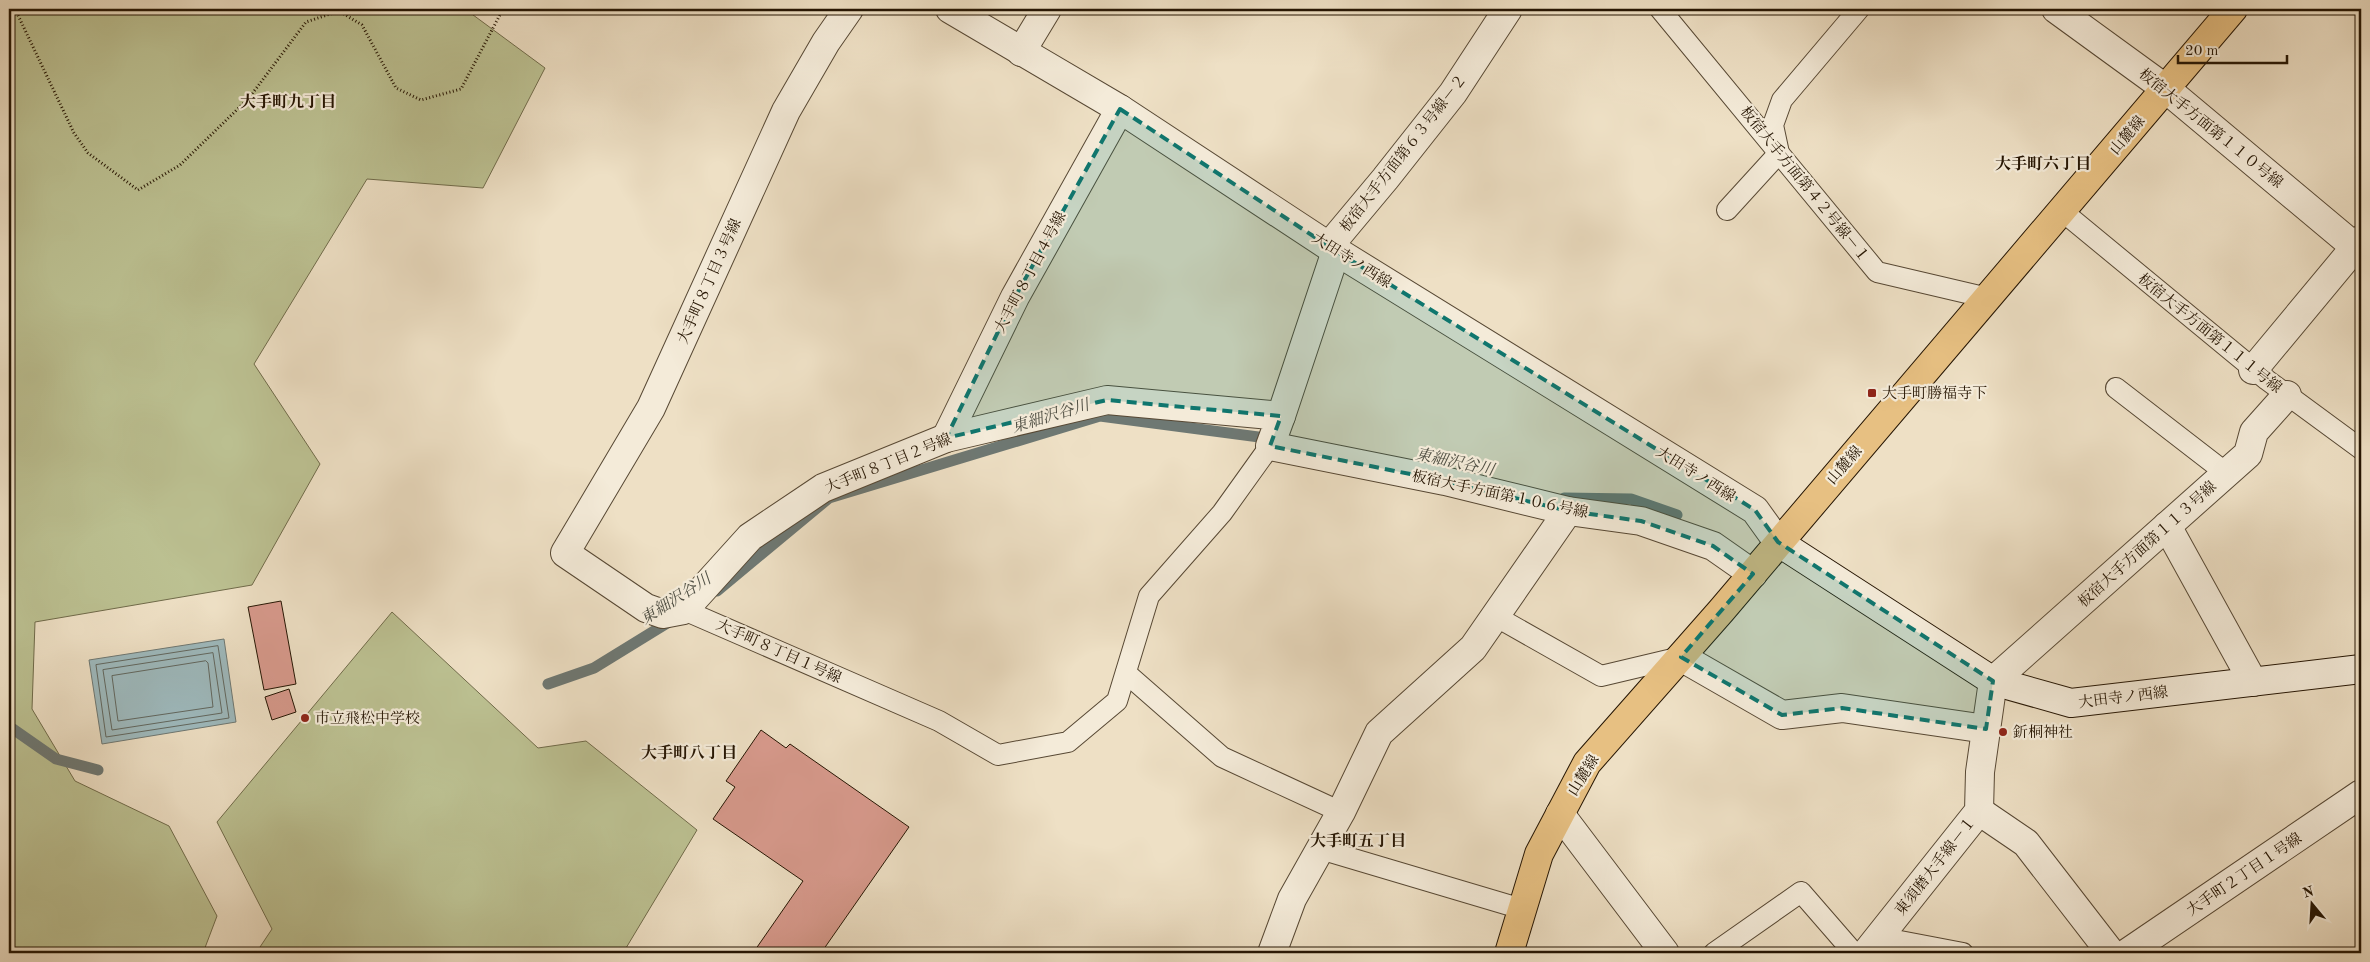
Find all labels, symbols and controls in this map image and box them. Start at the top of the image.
scale bar [2178,32,2286,64]
text: 20 m [2185,44,2219,59]
street label: 板宿大手方面第１１０号線 [2135,65,2286,192]
street label: 板宿大手方面第６３号線－２ [1337,71,1470,235]
district label: 大手町九丁目 [240,93,336,111]
street label: 板宿大手方面第４２号線－１ [1737,103,1873,265]
street label: 山麓線 [2106,113,2148,158]
district label: 大手町六丁目 [1995,155,2091,173]
street label: 大手町８丁目４号線 [991,209,1070,336]
street label: 大手町８丁目３号線 [674,216,745,346]
street label: 大田寺ノ西線 [1309,229,1394,291]
street label: 板宿大手方面第１１１号線 [2134,270,2285,397]
place label: 大手町勝福寺下 [1882,385,1987,402]
marker: 大手町勝福寺下 [1866,387,1878,399]
water label: 東細沢谷川 [1009,395,1093,436]
street label: 大手町８丁目２号線 [822,430,954,497]
street label: 大田寺ノ西線 [1653,443,1738,505]
street label: 山麓線 [1823,443,1866,488]
water label: 東細沢谷川 [1414,445,1498,480]
street label: 板宿大手方面第１０６号線 [1410,467,1590,522]
street label: 板宿大手方面第１１３号線 [2075,478,2220,611]
water label: 東細沢谷川 [637,568,716,628]
street label: 大手町８丁目１号線 [714,616,844,687]
street label: 大田寺ノ西線 [2077,684,2169,711]
place label: 市立飛松中学校 [315,710,420,727]
marker: 市立飛松中学校 [299,712,311,724]
place label: 釿桐神社 [2013,724,2073,741]
marker: 釿桐神社 [1997,726,2009,738]
district label: 大手町八丁目 [641,744,737,762]
street label: 山麓線 [1564,752,1603,799]
street label: 東須磨大手線－１ [1892,814,1979,919]
street label: 大手町２丁目１号線 [2184,830,2305,919]
district label: 大手町五丁目 [1310,832,1406,850]
north arrow [2288,880,2338,930]
text: N [2301,884,2316,901]

